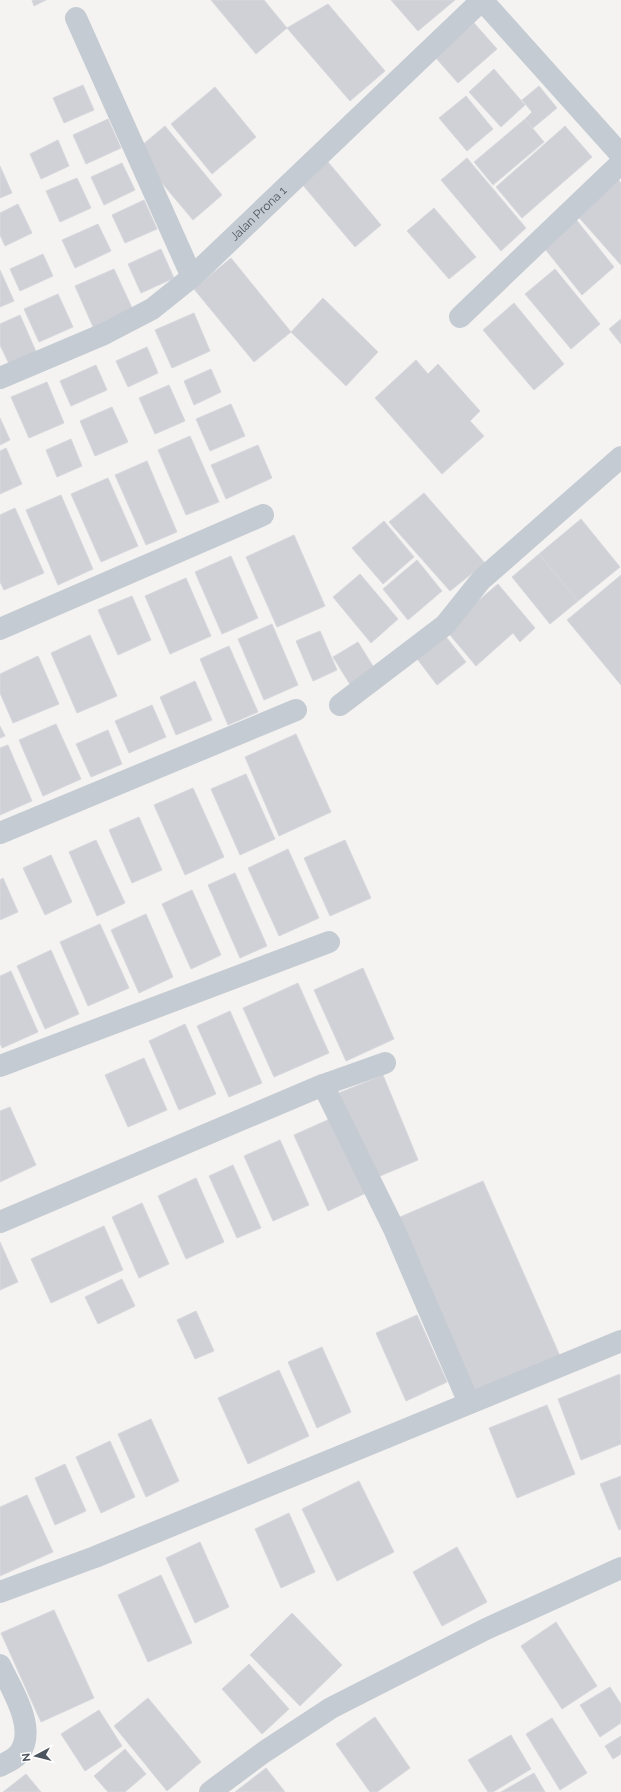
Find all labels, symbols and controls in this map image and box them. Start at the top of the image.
street label: Jalan Prona 1 [227,184,289,244]
north arrow [16,1736,56,1776]
text: N [20,1752,34,1762]

